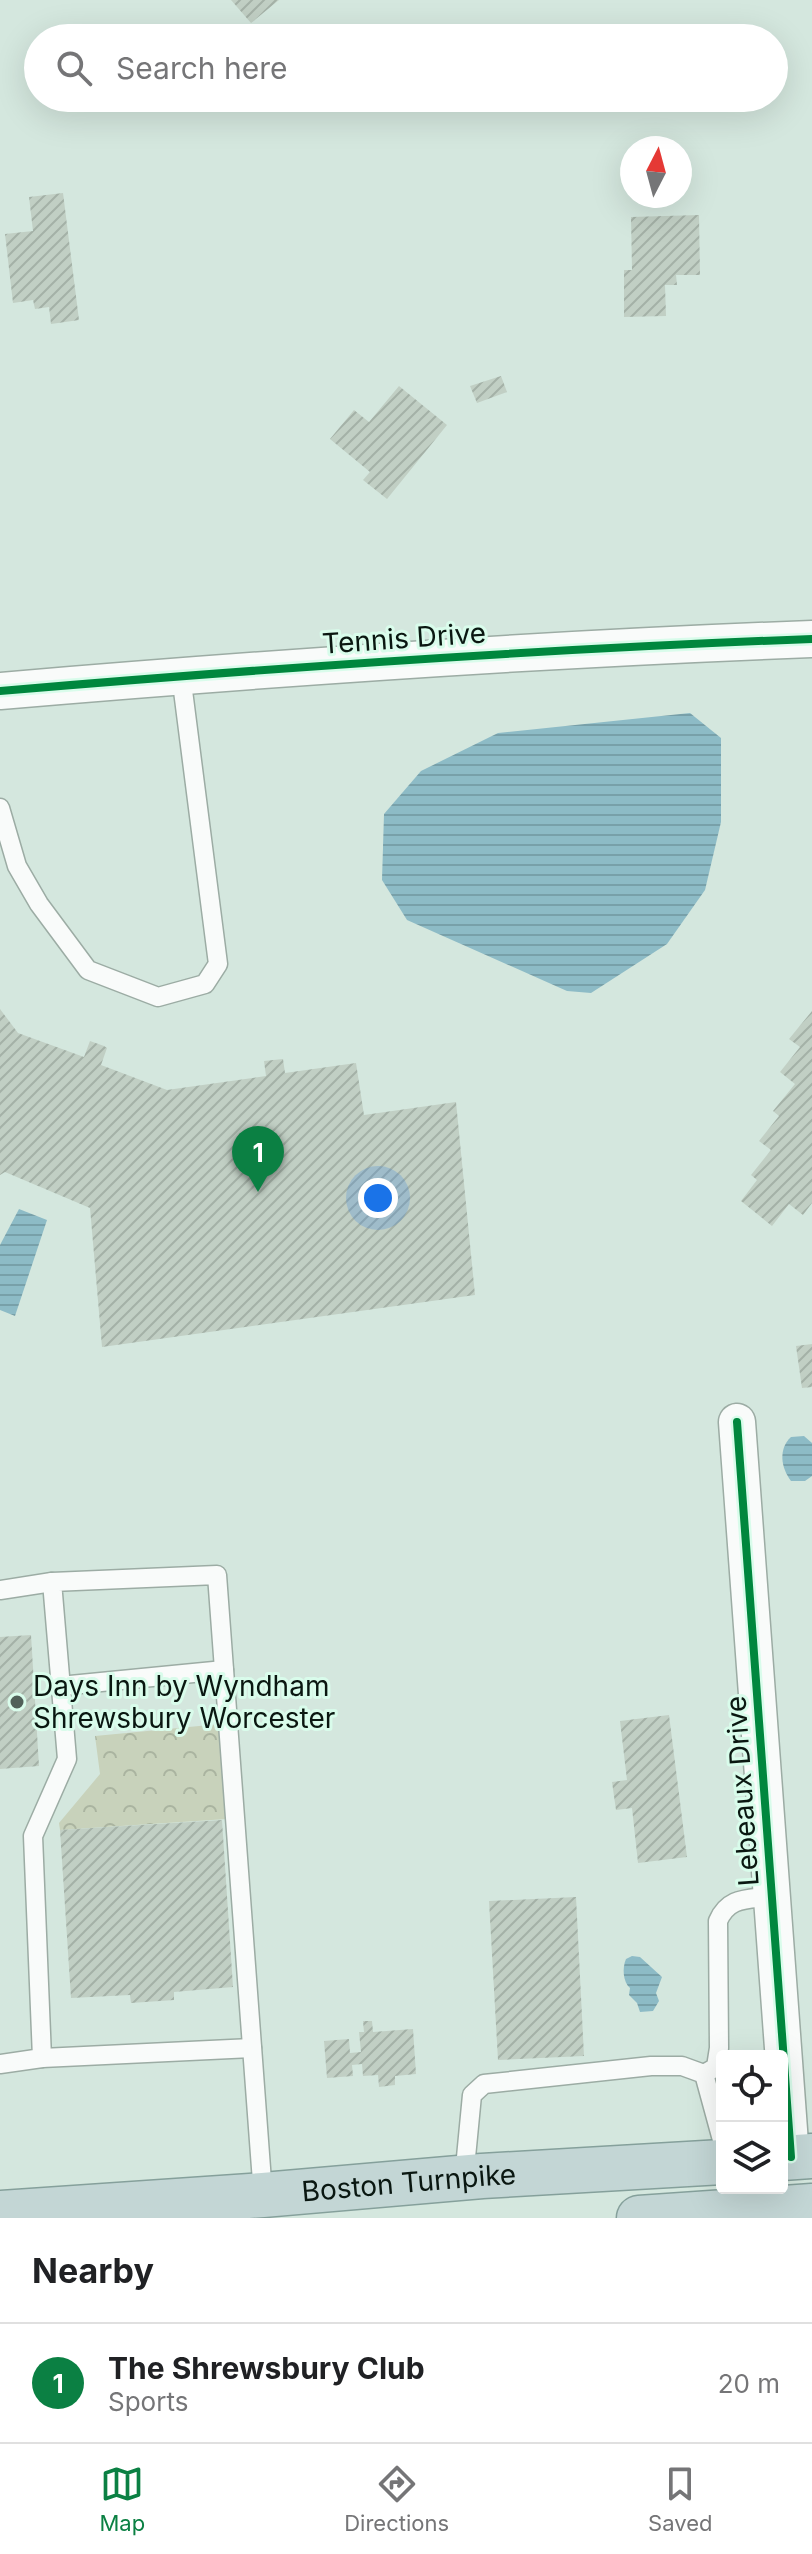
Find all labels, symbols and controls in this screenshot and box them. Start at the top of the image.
search box [24,24,788,112]
icon: search [52,46,96,90]
text: Search here [116,50,288,86]
north arrow [620,136,692,208]
street label: Tennis Drive [321,615,487,661]
pin: 1 [232,1126,284,1192]
your location [358,1178,398,1218]
place label: Days Inn by Wyndham Shrewsbury Worcester [33,1669,335,1735]
marker: Days Inn by Wyndham Shrewsbury Worcester [8,1693,26,1711]
street label: Lebeaux Drive [718,1695,766,1887]
map controls [716,2050,788,2194]
button: locate [716,2050,788,2122]
button: layers [716,2122,788,2194]
street label: Boston Turnpike [300,2157,517,2209]
text: Nearby [32,2250,154,2291]
text: The Shrewsbury Club [108,2350,425,2386]
text: 1 [52,2368,64,2399]
text: 20 m [718,2368,780,2399]
text: Sports [108,2386,188,2417]
tab: Map [100,2462,145,2536]
tab: Directions [344,2462,449,2536]
tab: Saved [648,2462,712,2536]

